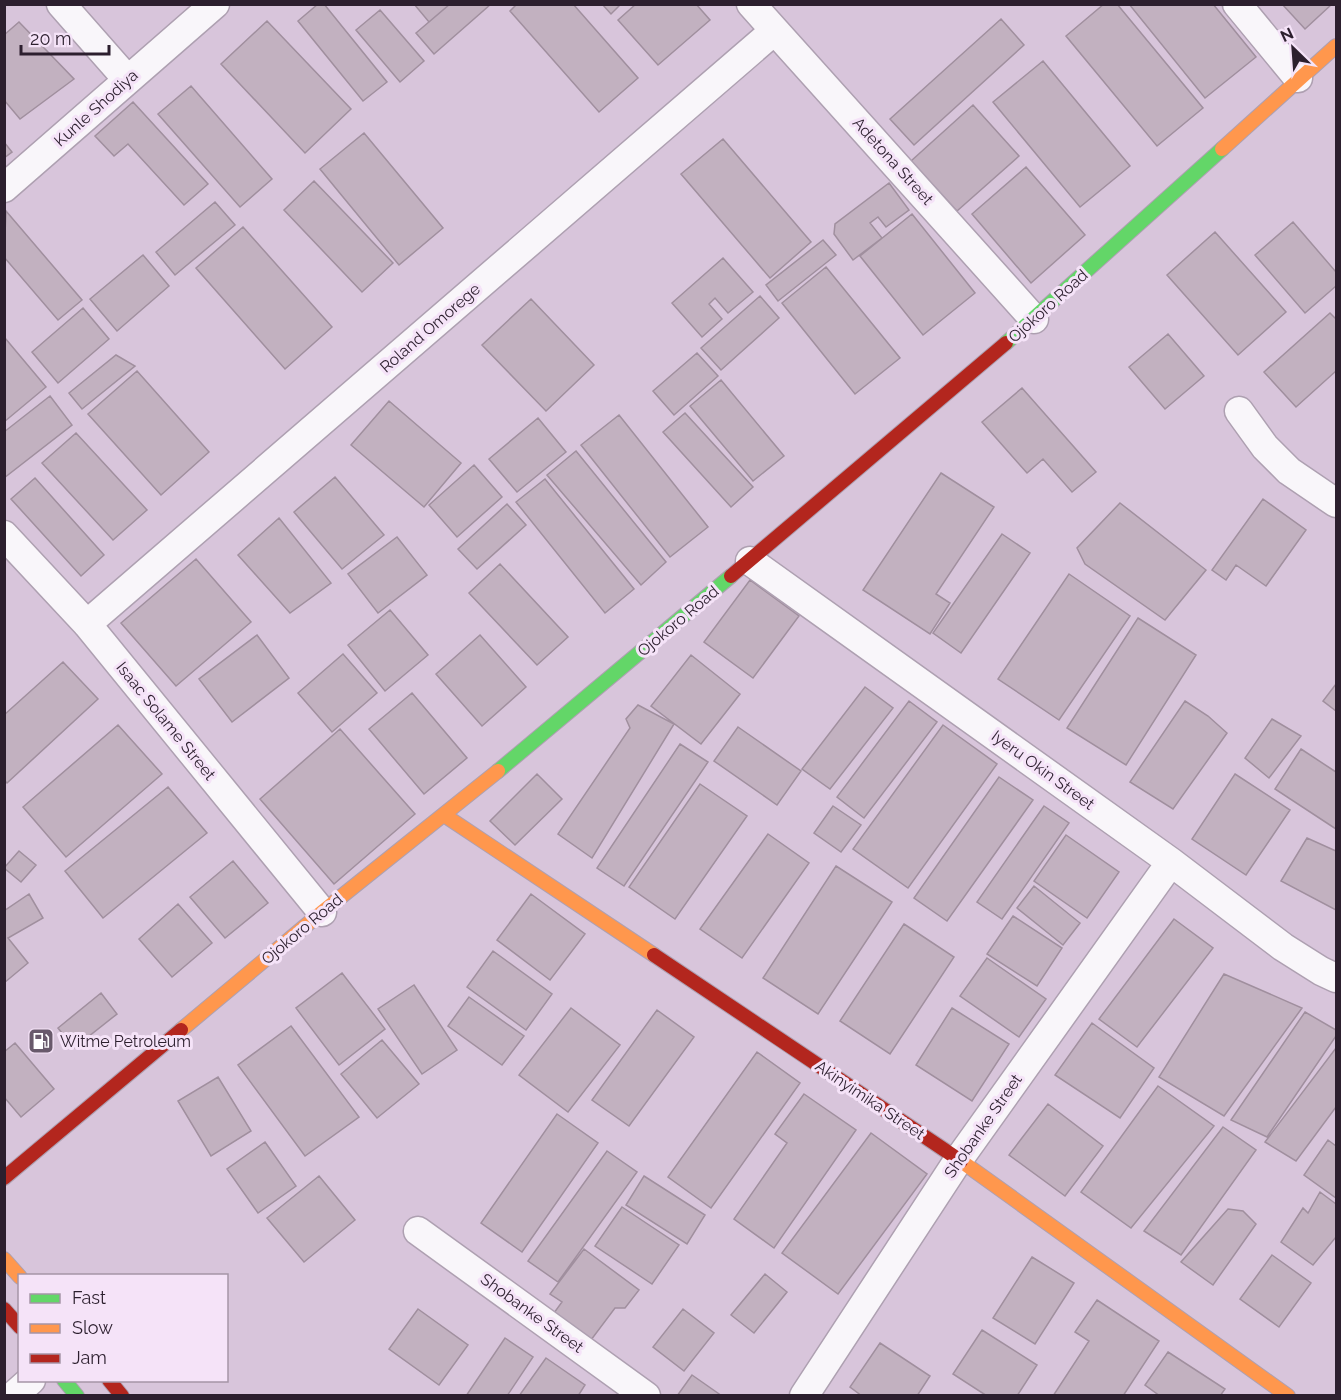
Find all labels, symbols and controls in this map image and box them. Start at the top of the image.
scale bar [21,18,110,56]
north arrow [1263,18,1323,78]
text: N [1277,24,1296,46]
text: 20 m [30,28,72,49]
street label: Kunle Shodiya [50,66,142,150]
street label: Adetona Street [849,113,938,209]
street label: Ojokoro Road [1004,265,1092,347]
street label: Roland Omorege [376,279,484,377]
street label: Ojokoro Road [634,582,722,660]
street label: Isaac Solame Street [112,658,220,784]
street label: Iyeru Okin Street [988,726,1099,814]
street label: Ojokoro Road [258,890,346,968]
fuel station icon: Witme Petroleum [26,1026,56,1056]
place label: Witme Petroleum [60,1032,191,1051]
street label: Akinyimika Street [812,1056,929,1144]
street label: Shobanke Street [940,1070,1026,1182]
street label: Shobanke Street [477,1269,588,1357]
legend [18,1274,228,1382]
text: Fast [72,1287,106,1308]
text: Slow [72,1317,113,1338]
text: Jam [72,1347,107,1368]

